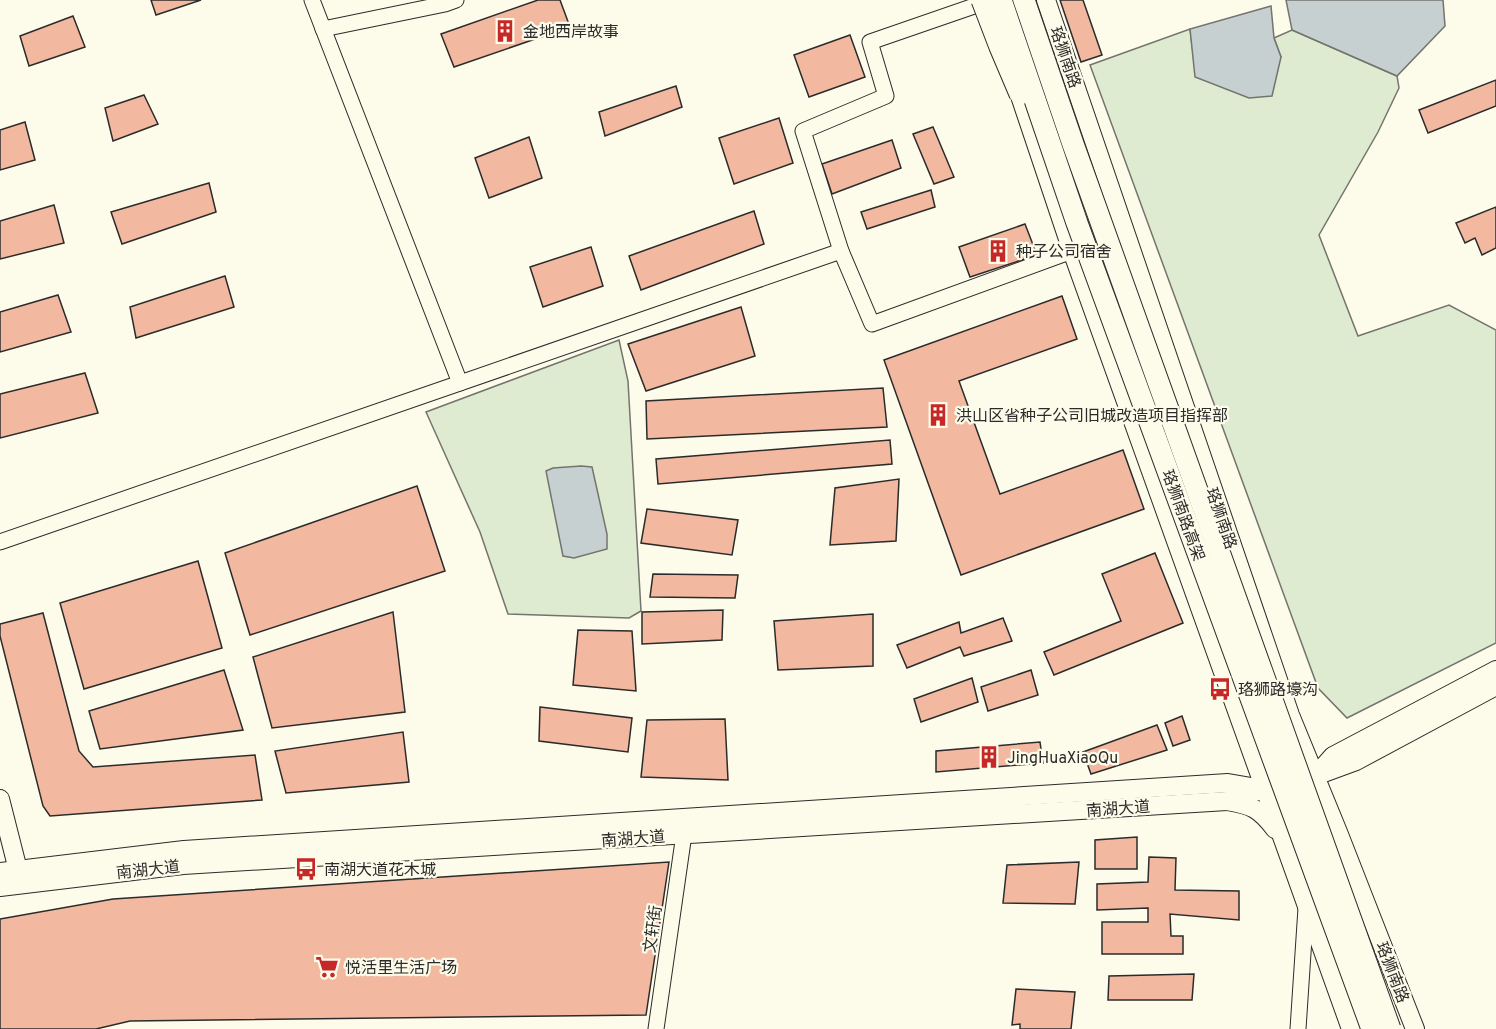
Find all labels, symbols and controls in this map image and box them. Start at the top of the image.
building icon: 金地西岸故事 [492,18,518,44]
place label: 金地西岸故事 [523,23,619,43]
street label: 珞狮南路 [1044,24,1084,91]
building icon: 种子公司宿舍 [985,238,1011,264]
place label: 种子公司宿舍 [1016,243,1112,263]
building icon: 洪山区省种子公司旧城改造项目指挥部 [925,402,951,428]
place label: 洪山区省种子公司旧城改造项目指挥部 [956,407,1228,427]
street label: 珞狮南路高架 [1156,467,1208,564]
street label: 珞狮南路 [1200,485,1240,552]
bus stop icon: 珞狮路壕沟 [1207,676,1233,702]
place label: 珞狮路壕沟 [1238,681,1318,701]
building icon: JingHuaXiaoQu [976,744,1002,770]
place label: JingHuaXiaoQu [1007,749,1118,769]
street label: 南湖大道 [1086,798,1151,822]
street label: 南湖大道 [601,828,666,852]
bus stop icon: 南湖大道花木城 [293,856,319,882]
street label: 南湖大道 [115,858,181,884]
place label: 南湖大道花木城 [324,861,436,881]
street label: 文轩街 [641,904,667,954]
street label: 珞狮南路 [1370,939,1412,1006]
supermarket icon: 悦活里生活广场 [314,954,340,980]
place label: 悦活里生活广场 [345,959,457,979]

